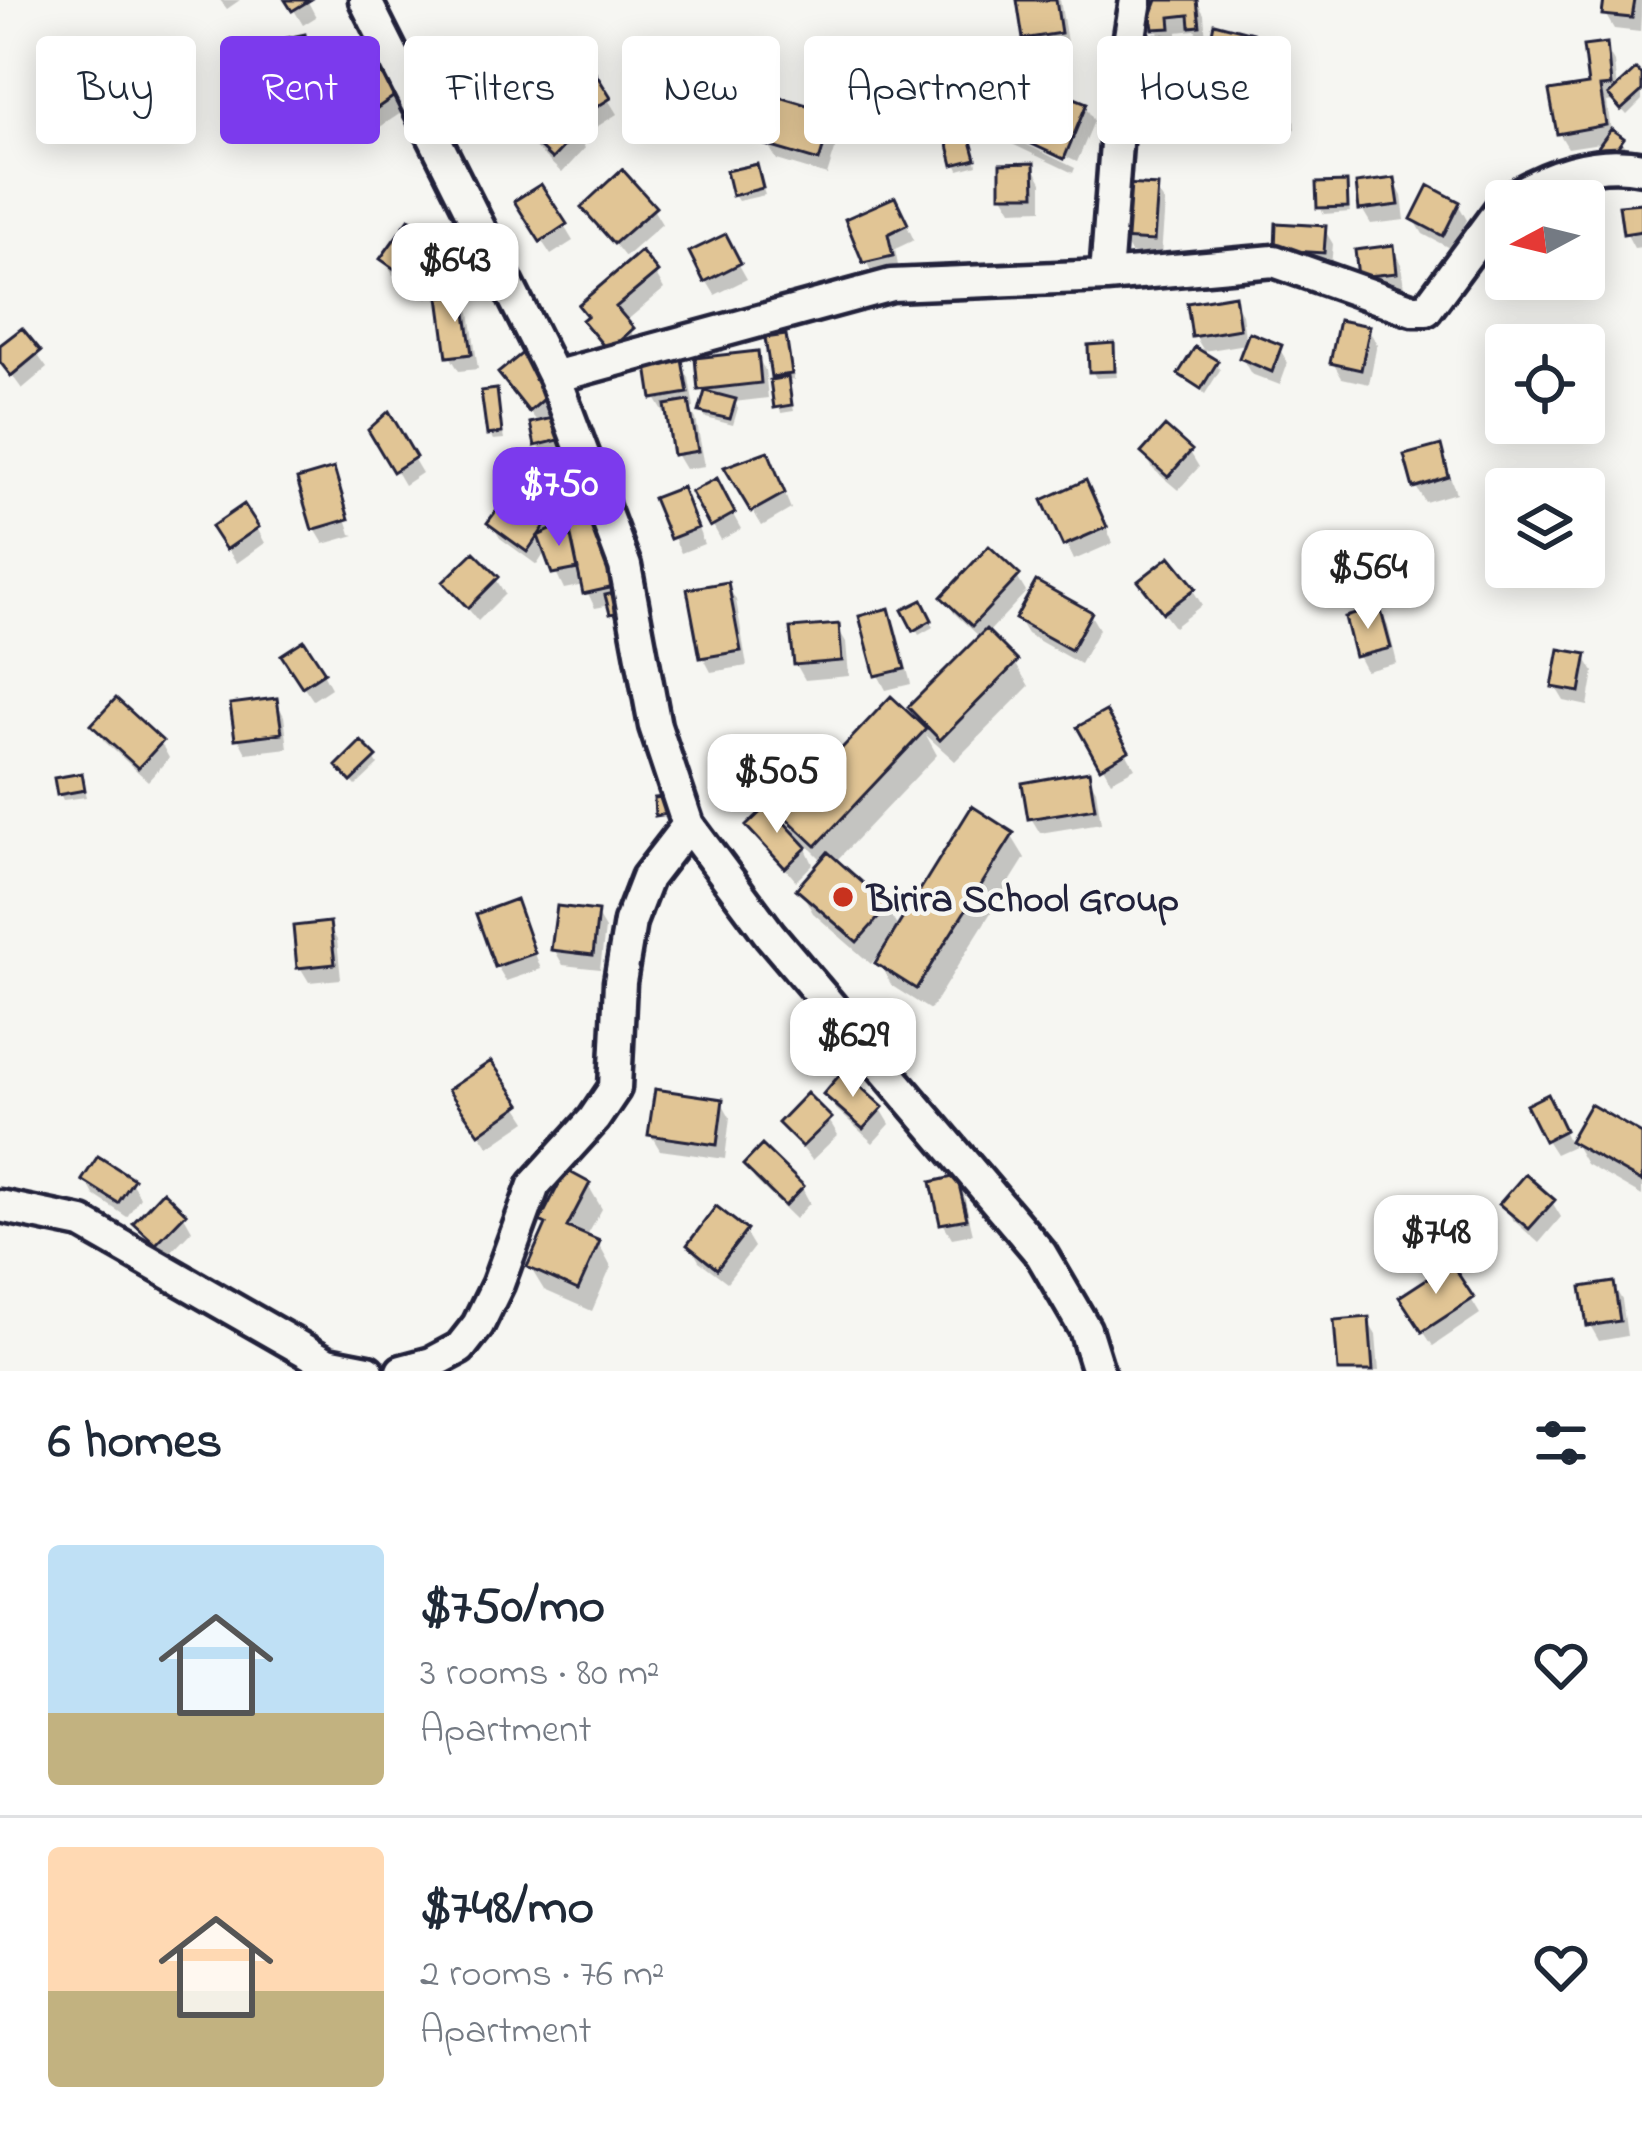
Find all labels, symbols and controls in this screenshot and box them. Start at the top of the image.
chip: Buy [36,36,196,144]
chip: Rent [220,36,380,144]
chip: Filters [404,36,598,144]
chip: New [622,36,780,144]
chip: Apartment [804,36,1073,144]
chip: House [1097,36,1291,144]
north arrow [1485,180,1605,300]
map controls [1485,180,1605,588]
pin: $643 [384,223,526,325]
text: $643 [419,233,491,290]
button: locate [1485,324,1605,444]
pin: $750 [488,447,630,549]
text: $750 [520,457,598,514]
button: layers [1485,468,1605,588]
pin: $564 [1297,530,1439,632]
text: $564 [1328,540,1408,597]
pin: $505 [706,734,848,836]
text: $505 [734,744,820,801]
place label: Birira School Group [865,873,1179,930]
marker: Birira School Group [830,884,856,910]
pin: $629 [782,998,924,1100]
text: $629 [817,1008,889,1065]
pin: $748 [1365,1195,1507,1297]
text: $748 [1401,1205,1471,1262]
text: 6 homes [48,1406,222,1481]
icon: filters [1528,1410,1594,1476]
text: $750/mo [420,1571,605,1646]
icon: home [144,1593,288,1737]
icon: heart [1528,1632,1594,1698]
text: 3 rooms · 80 m² [420,1646,660,1703]
text: Apartment [420,1703,592,1760]
text: $748/mo [420,1872,594,1947]
icon: home [144,1895,288,2039]
icon: heart [1528,1934,1594,2000]
text: 2 rooms · 76 m² [420,1947,665,2004]
text: Apartment [420,2004,592,2061]

